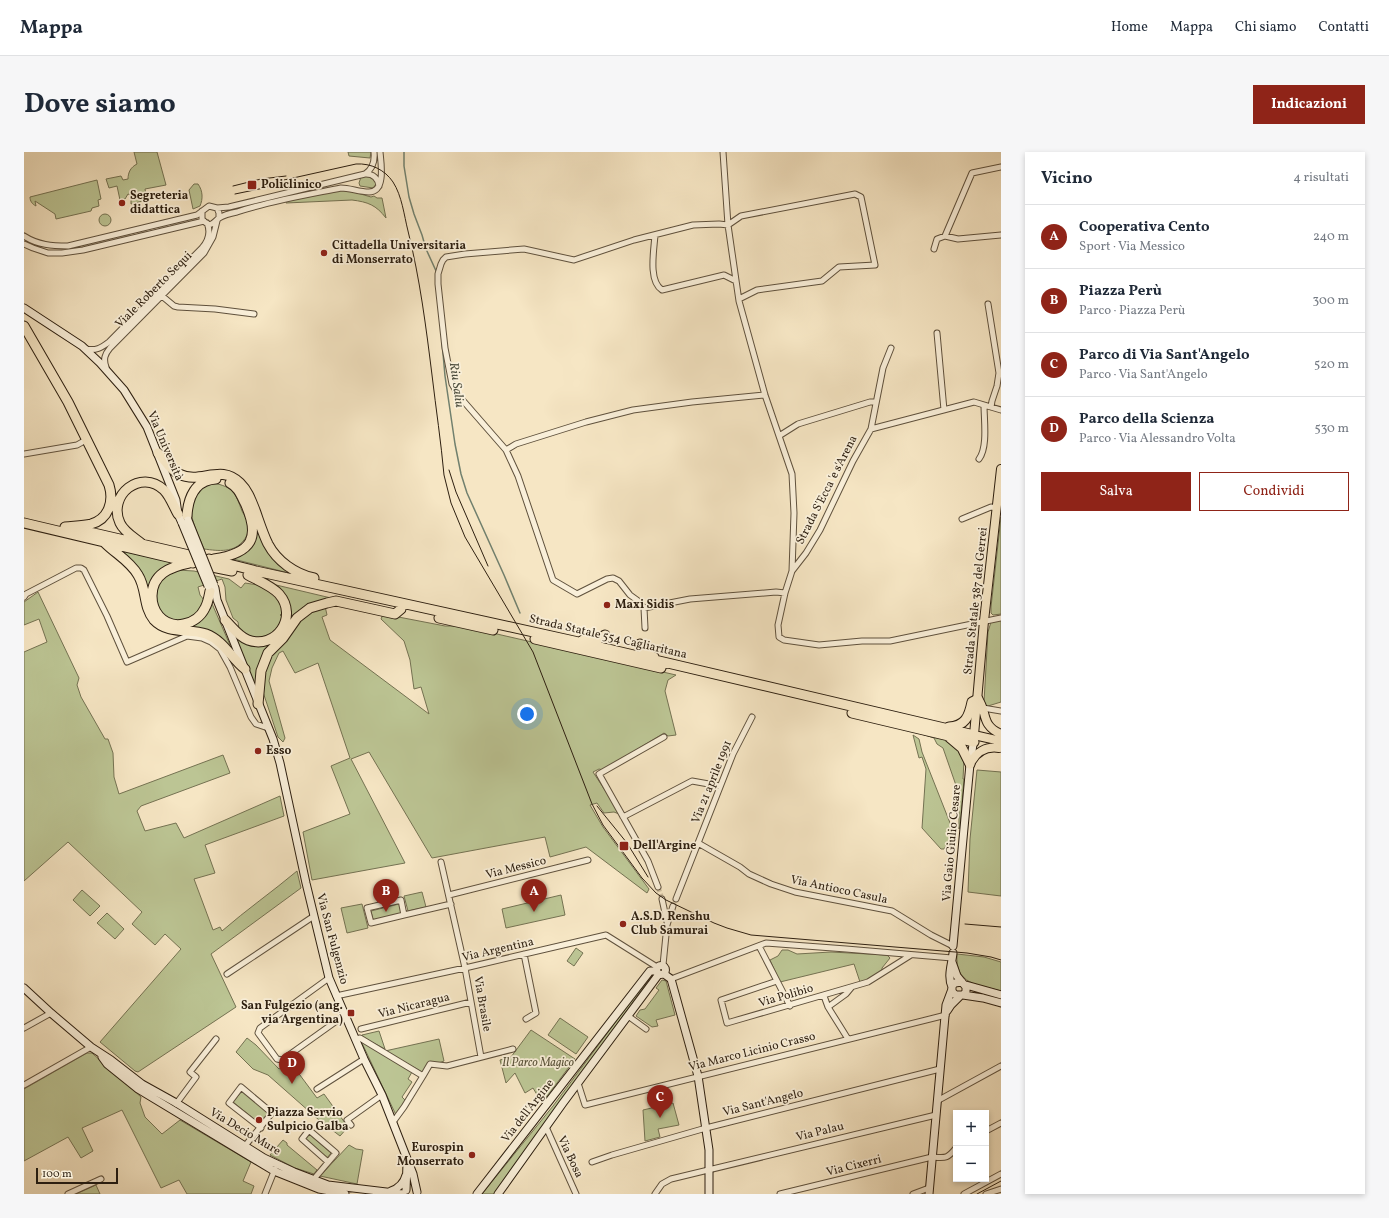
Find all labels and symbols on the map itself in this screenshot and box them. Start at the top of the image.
place label: Policlinico [261,177,322,193]
marker: Policlinico [246,179,258,191]
place label: Segreteria didattica [130,188,189,218]
marker: Segreteria didattica [117,198,127,208]
place label: Cittadella Universitaria di Monserrato [332,238,466,268]
street label: Viale Roberto Sequi [112,248,196,332]
marker: Cittadella Universitaria di Monserrato [319,248,329,258]
water label: Riu Saliu [444,361,468,409]
street label: Via Università [143,409,187,483]
street label: Strada S'Ecca 'e s'Arena [793,433,861,547]
street label: Strada Statale 387 del Gerrei [960,526,992,676]
place label: Maxi Sidis [615,597,675,613]
marker: Maxi Sidis [602,600,612,610]
street label: Strada Statale 554 Cagliaritana [527,611,689,663]
your location [517,704,537,724]
street label: Via 21 aprile 1991 [688,738,736,826]
place label: Esso [266,743,292,759]
marker: Esso [253,746,263,756]
street label: Via Gaio Giulio Cesare [939,784,965,902]
place label: Dell'Argine [633,838,696,854]
marker: Dell'Argine [618,840,630,852]
street label: Via Messico [484,853,548,883]
street label: Via Antioco Casula [789,872,889,908]
pin: B [373,879,399,912]
pin: A [521,879,547,912]
street label: Via San Fulgenzio [312,892,352,986]
place label: A.S.D. Renshu Club Samurai [631,909,711,939]
marker: A.S.D. Renshu Club Samurai [618,919,628,929]
street label: Via Argentina [461,934,535,966]
street label: Via Brasile [469,975,495,1033]
street label: Via Polibio [757,981,815,1011]
street label: Via Nicaragua [376,989,452,1023]
place label: San Fulgezio (ang. via Argentina) [241,998,343,1028]
marker: San Fulgezio (ang. via Argentina) [346,1008,356,1018]
street label: Via Marco Licinio Crasso [687,1028,817,1076]
pin: D [279,1051,305,1084]
park label: Il Parco Magico [502,1055,575,1071]
street label: Via dell'Argine [498,1076,558,1146]
pin: C [647,1085,673,1118]
street label: Via Sant'Angelo [721,1085,805,1121]
street label: Via Decio Mure [206,1104,284,1160]
place label: Piazza Servio Sulpicio Galba [267,1105,349,1135]
marker: Piazza Servio Sulpicio Galba [254,1115,264,1125]
street label: Via Palau [794,1118,846,1146]
street label: Via Bosa [553,1133,587,1181]
place label: Eurospin Monserrato [397,1140,464,1170]
marker: Eurospin Monserrato [467,1150,477,1160]
street label: Via Cixerri [825,1151,884,1181]
scale bar [36,1166,118,1185]

